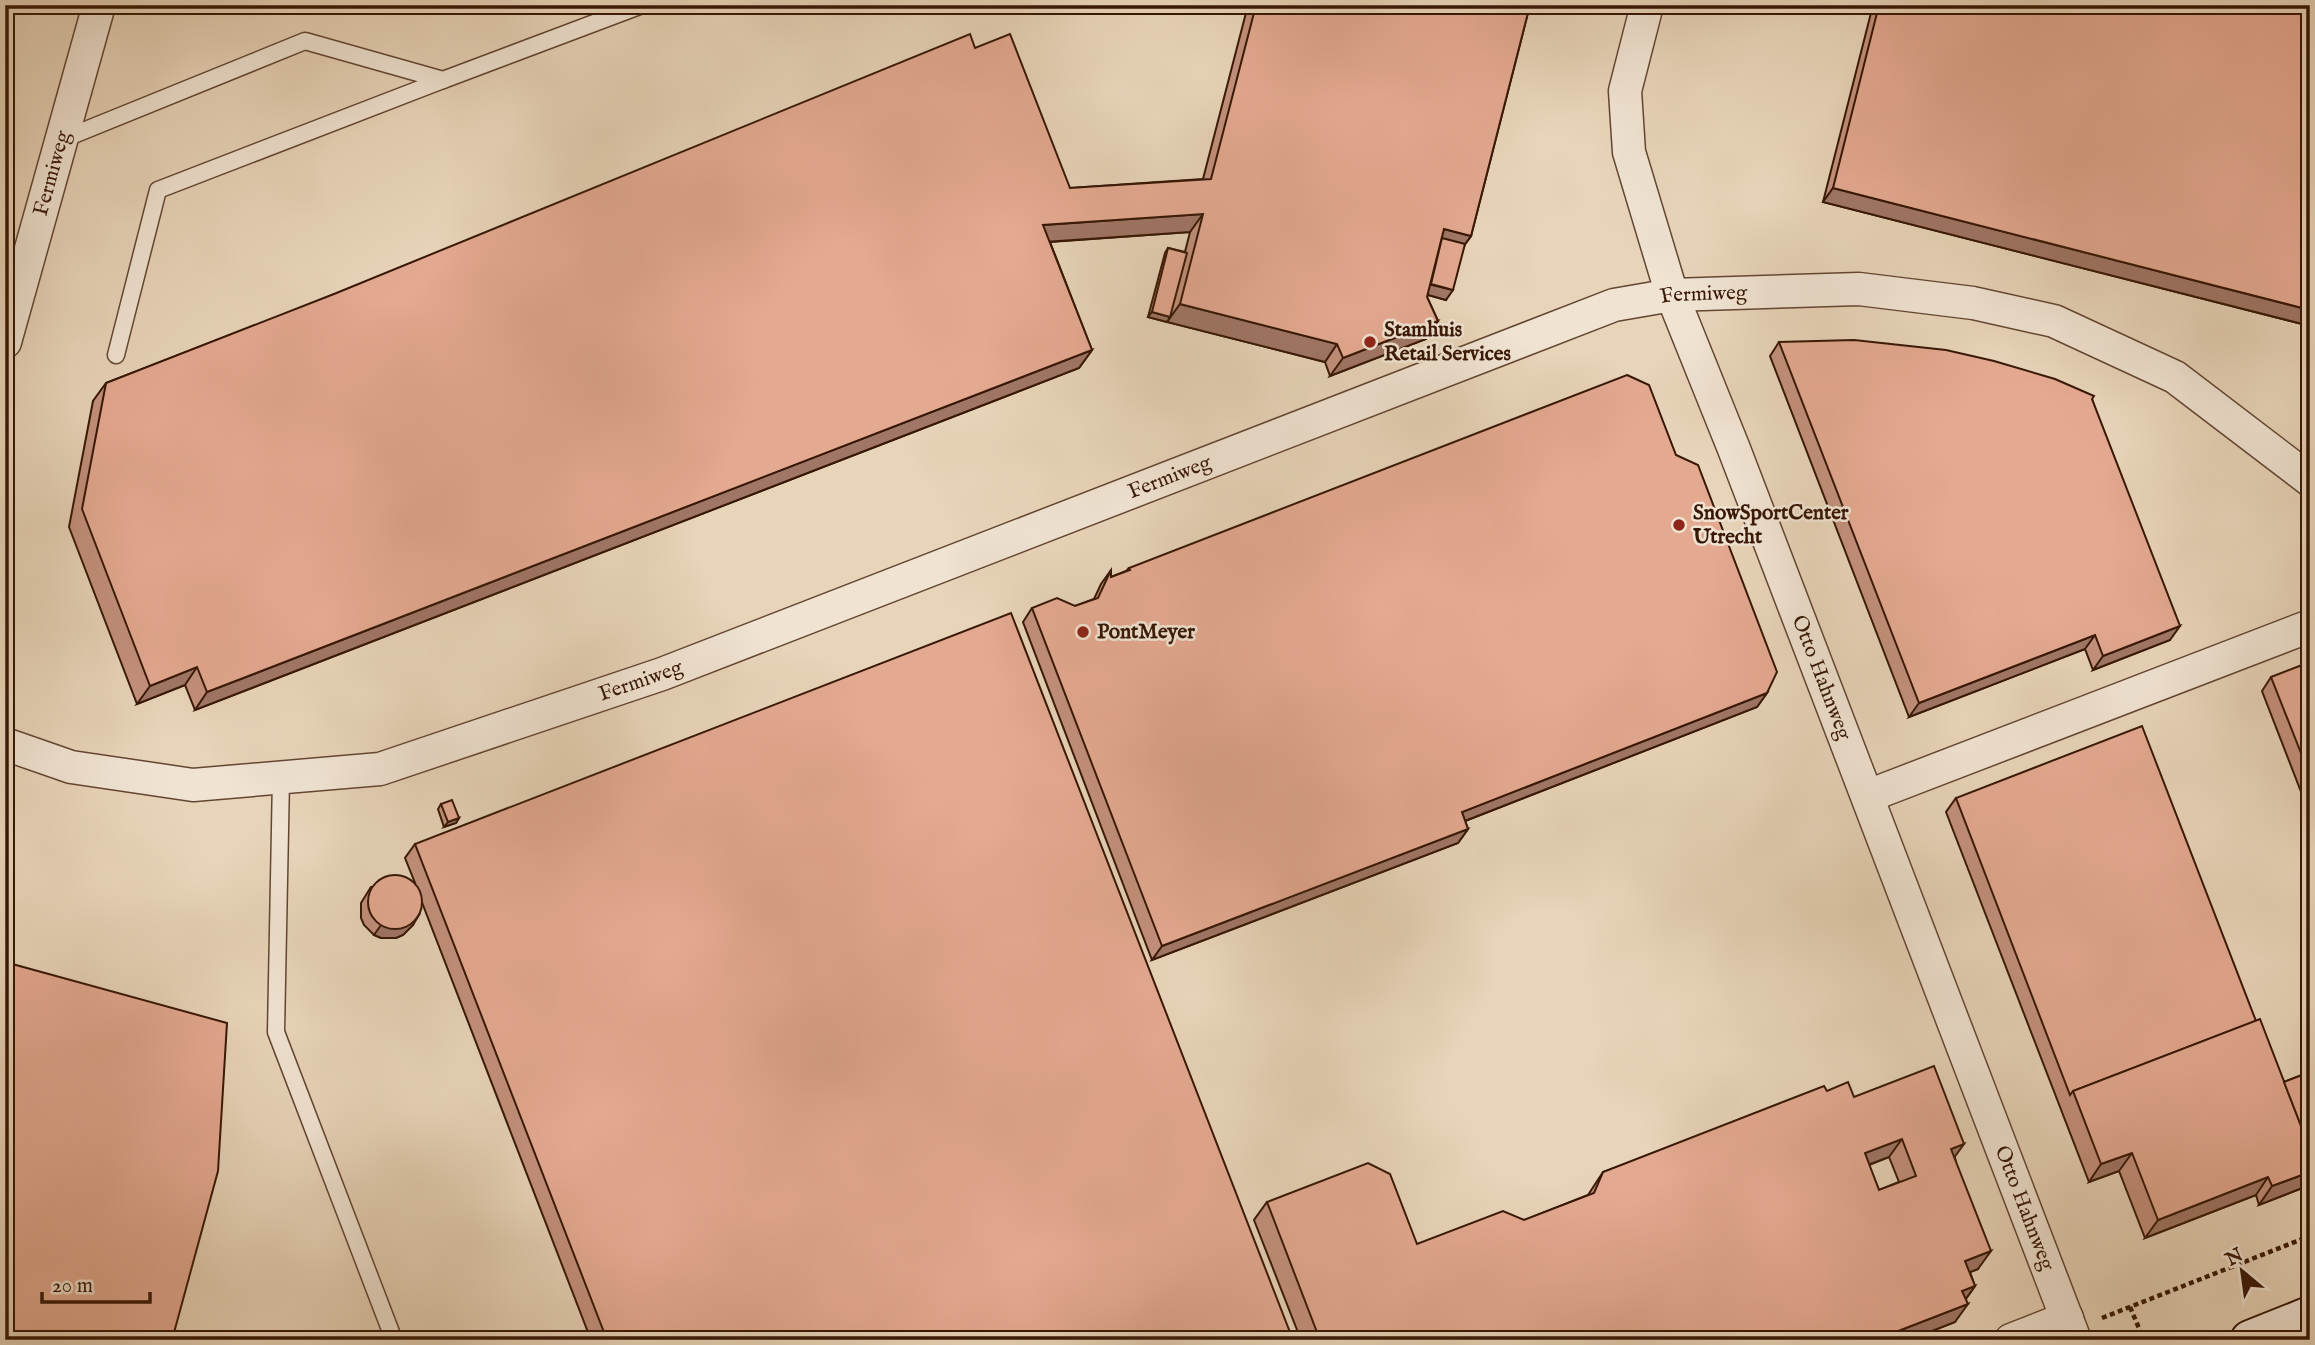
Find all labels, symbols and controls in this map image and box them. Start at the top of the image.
street label: Fermiweg [27,127,77,219]
street label: Fermiweg [1658,279,1748,310]
place label: Stamhuis Retail Services [1384,317,1511,368]
marker: Stamhuis Retail Services [1362,334,1378,350]
street label: Fermiweg [1124,449,1216,506]
place label: SnowSportCenter Utrecht [1692,500,1849,551]
marker: SnowSportCenter Utrecht [1671,517,1687,533]
street label: Otto Hahnweg [1785,611,1858,744]
place label: PontMeyer [1097,619,1195,646]
marker: PontMeyer [1075,624,1091,640]
street label: Fermiweg [595,654,687,708]
street label: Otto Hahnweg [1988,1142,2061,1275]
north arrow [2206,1236,2276,1306]
text: N [2221,1243,2248,1273]
scale bar [42,1261,150,1305]
text: 20 m [52,1273,93,1300]

